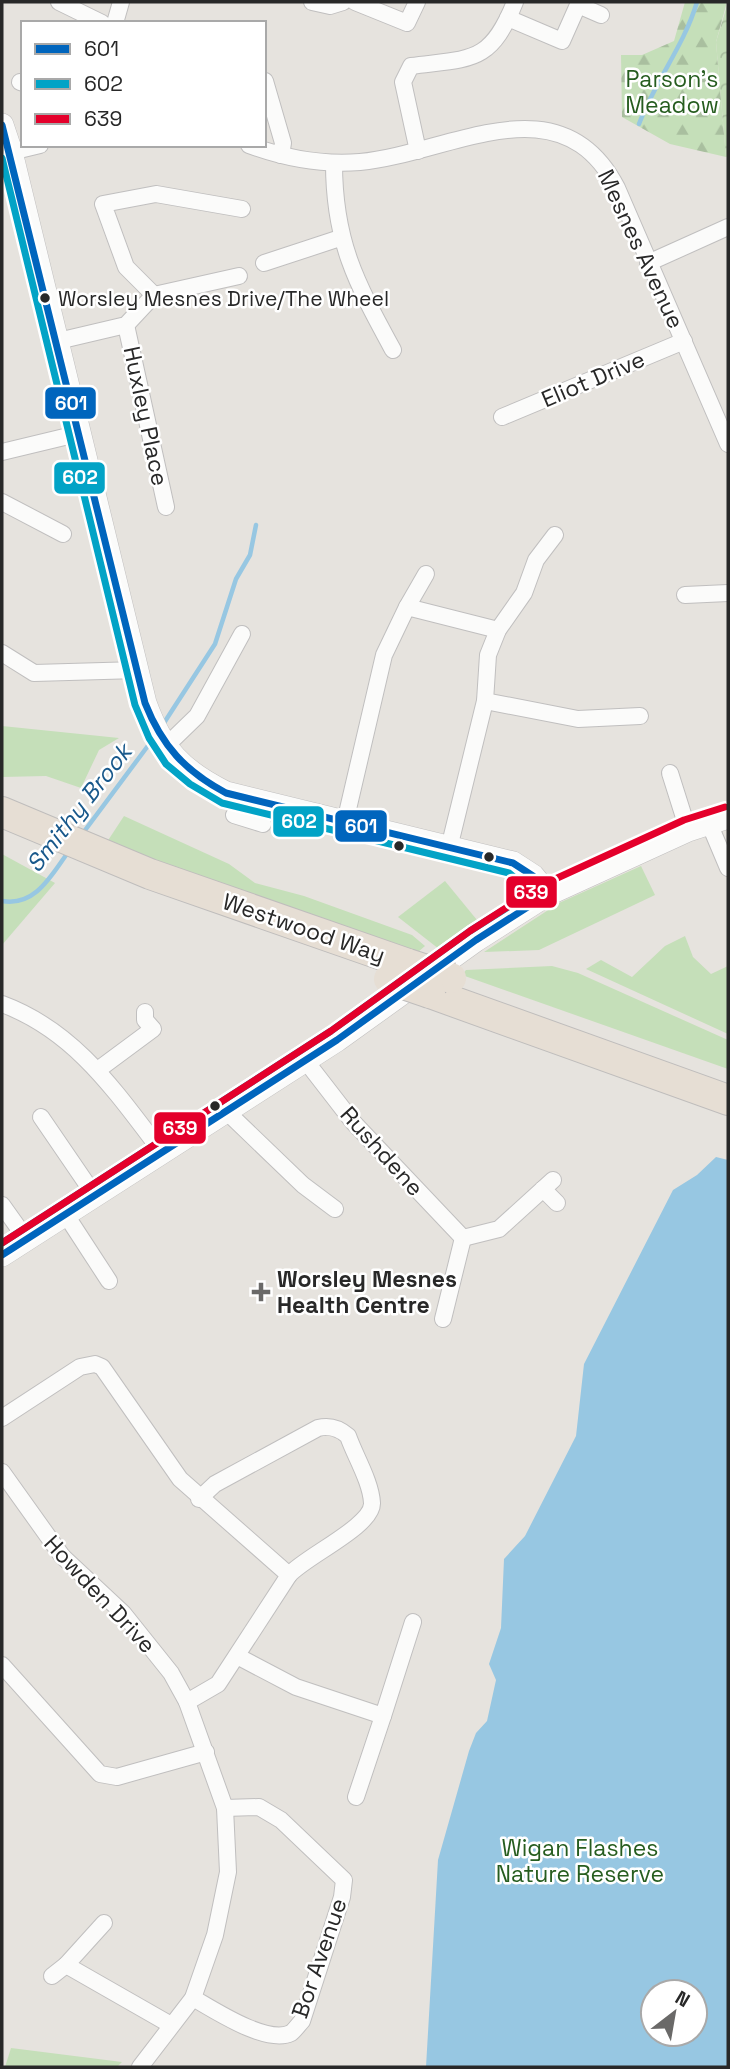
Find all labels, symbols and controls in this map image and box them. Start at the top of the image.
legend [21,21,266,147]
text: 601 [84,35,119,62]
park label: Parson's Meadow [625,64,719,120]
text: 602 [84,70,123,97]
text: 639 [84,105,122,132]
street label: Mesnes Avenue [591,165,691,333]
place label: Worsley Mesnes Drive/The Wheel [58,285,389,312]
marker: Worsley Mesnes Drive/The Wheel [38,291,52,305]
street label: Huxley Place [117,344,175,488]
street label: Eliot Drive [537,344,649,414]
line badge: 601 [44,386,97,420]
text: 601 [55,391,87,416]
line badge: 602 [53,461,106,495]
text: 602 [62,465,98,490]
water label: Smithy Brook [19,735,140,878]
line badge: 602 [272,805,325,838]
text: 602 [281,809,317,834]
line badge: 601 [334,809,388,843]
text: 601 [345,814,377,839]
unlabelled marker [392,839,406,853]
unlabelled marker [482,850,496,864]
line badge: 639 [505,875,558,909]
text: 639 [513,880,549,905]
street label: Westwood Way [219,886,389,970]
unlabelled marker [208,1099,222,1113]
street label: Rushdene [334,1100,430,1202]
line badge: 639 [153,1111,207,1145]
text: 639 [162,1116,198,1141]
place label: Worsley Mesnes Health Centre [277,1264,457,1320]
marker: Worsley Mesnes Health Centre [251,1282,271,1302]
street label: Howden Drive [38,1529,162,1659]
park label: Wigan Flashes Nature Reserve [496,1833,664,1889]
street label: Bor Avenue [284,1894,354,2022]
north arrow [639,1978,709,2048]
text: N [671,1985,694,2013]

